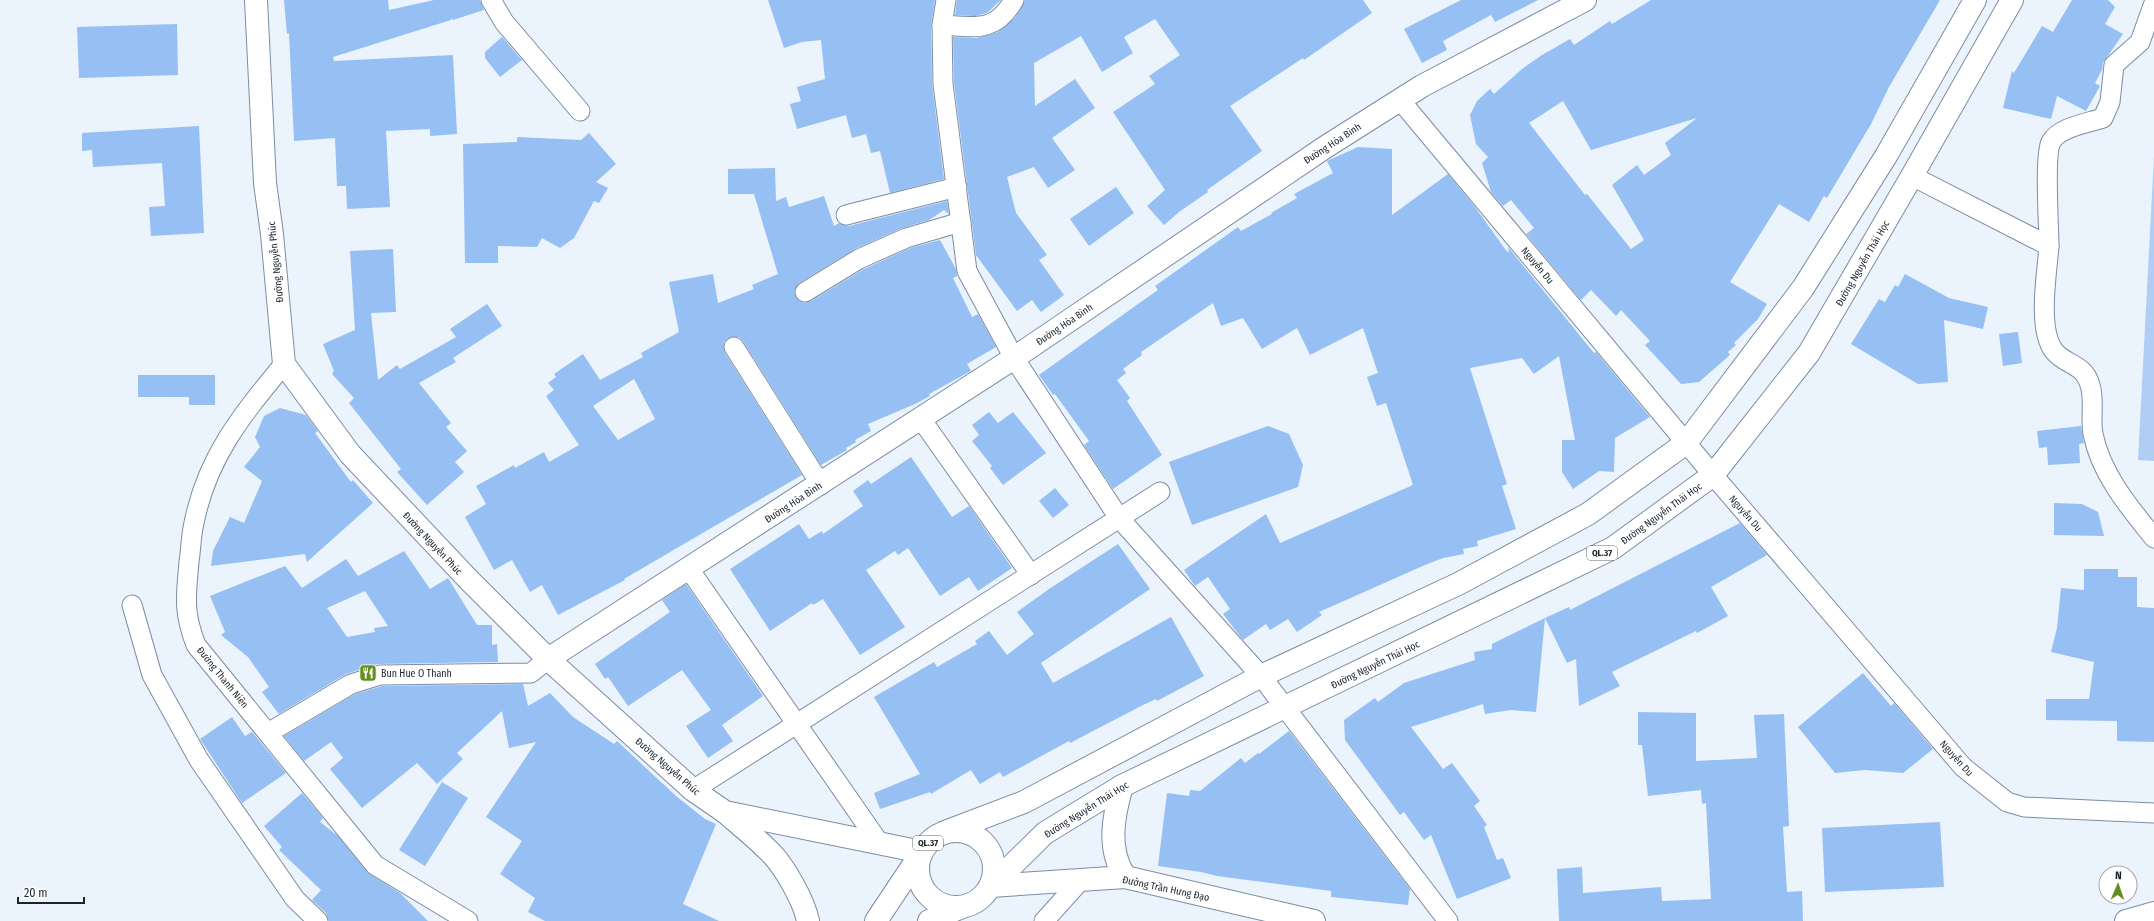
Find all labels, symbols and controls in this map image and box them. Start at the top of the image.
street label: Đường Hòa Bình [1301,120,1363,167]
street label: Đường Nguyễn Thái Học [1833,217,1893,309]
street label: Đường Nguyễn Phúc [265,220,286,303]
street label: Nguyễn Du [1519,244,1557,286]
street label: Đường Hòa Bình [1033,301,1095,348]
street label: Đường Hòa Bình [762,479,824,526]
street label: Đường Nguyễn Thái Học [1618,479,1705,547]
street label: Nguyễn Du [1726,492,1765,534]
street label: Đường Nguyễn Phúc [400,509,466,578]
road number: QL.37 [1587,546,1617,560]
street label: Đường Nguyễn Thái Học [1329,637,1422,692]
street label: Đường Thanh Niên [194,645,251,711]
restaurant icon: Bun Hue O Thanh [358,663,378,683]
place label: Bun Hue O Thanh [381,668,452,680]
street label: Đường Nguyễn Phúc [633,735,703,799]
street label: Nguyễn Du [1937,738,1976,779]
street label: Đường Nguyễn Thái Học [1042,778,1132,841]
road number: QL.37 [913,836,943,850]
north arrow [2098,865,2138,905]
text: N [2115,869,2122,882]
street label: Đường Trần Hưng Đạo [1121,873,1211,904]
scale bar [18,879,84,905]
text: 20 m [24,886,48,900]

